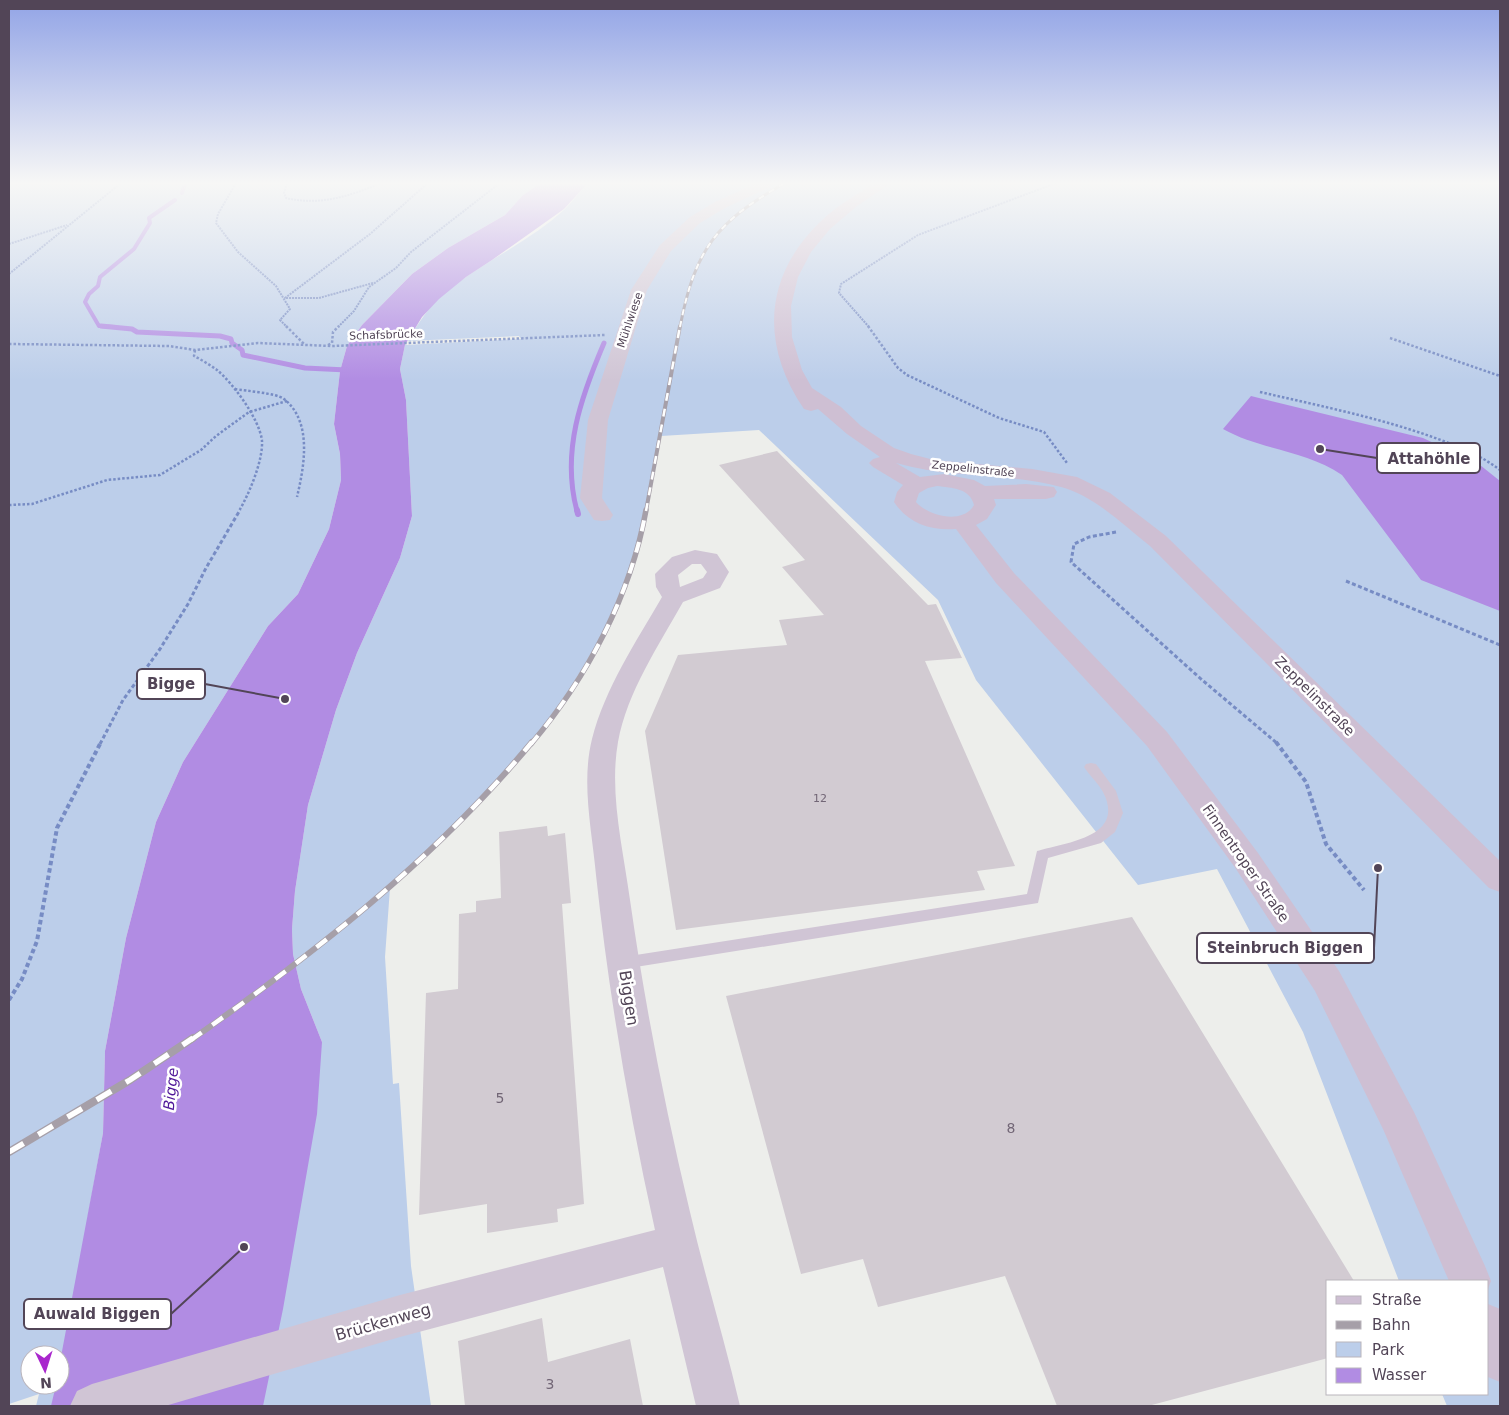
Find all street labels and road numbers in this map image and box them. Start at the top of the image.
street label: Mühlwiese [614,290,646,349]
street label: Schafsbrücke [349,327,423,343]
street label: Zeppelinstraße [931,458,1015,480]
street label: Zeppelinstraße [1272,653,1358,739]
street label: Finnentroper Straße [1199,801,1293,925]
street label: Biggen [615,969,643,1027]
street label: Brückenweg [333,1299,433,1345]

